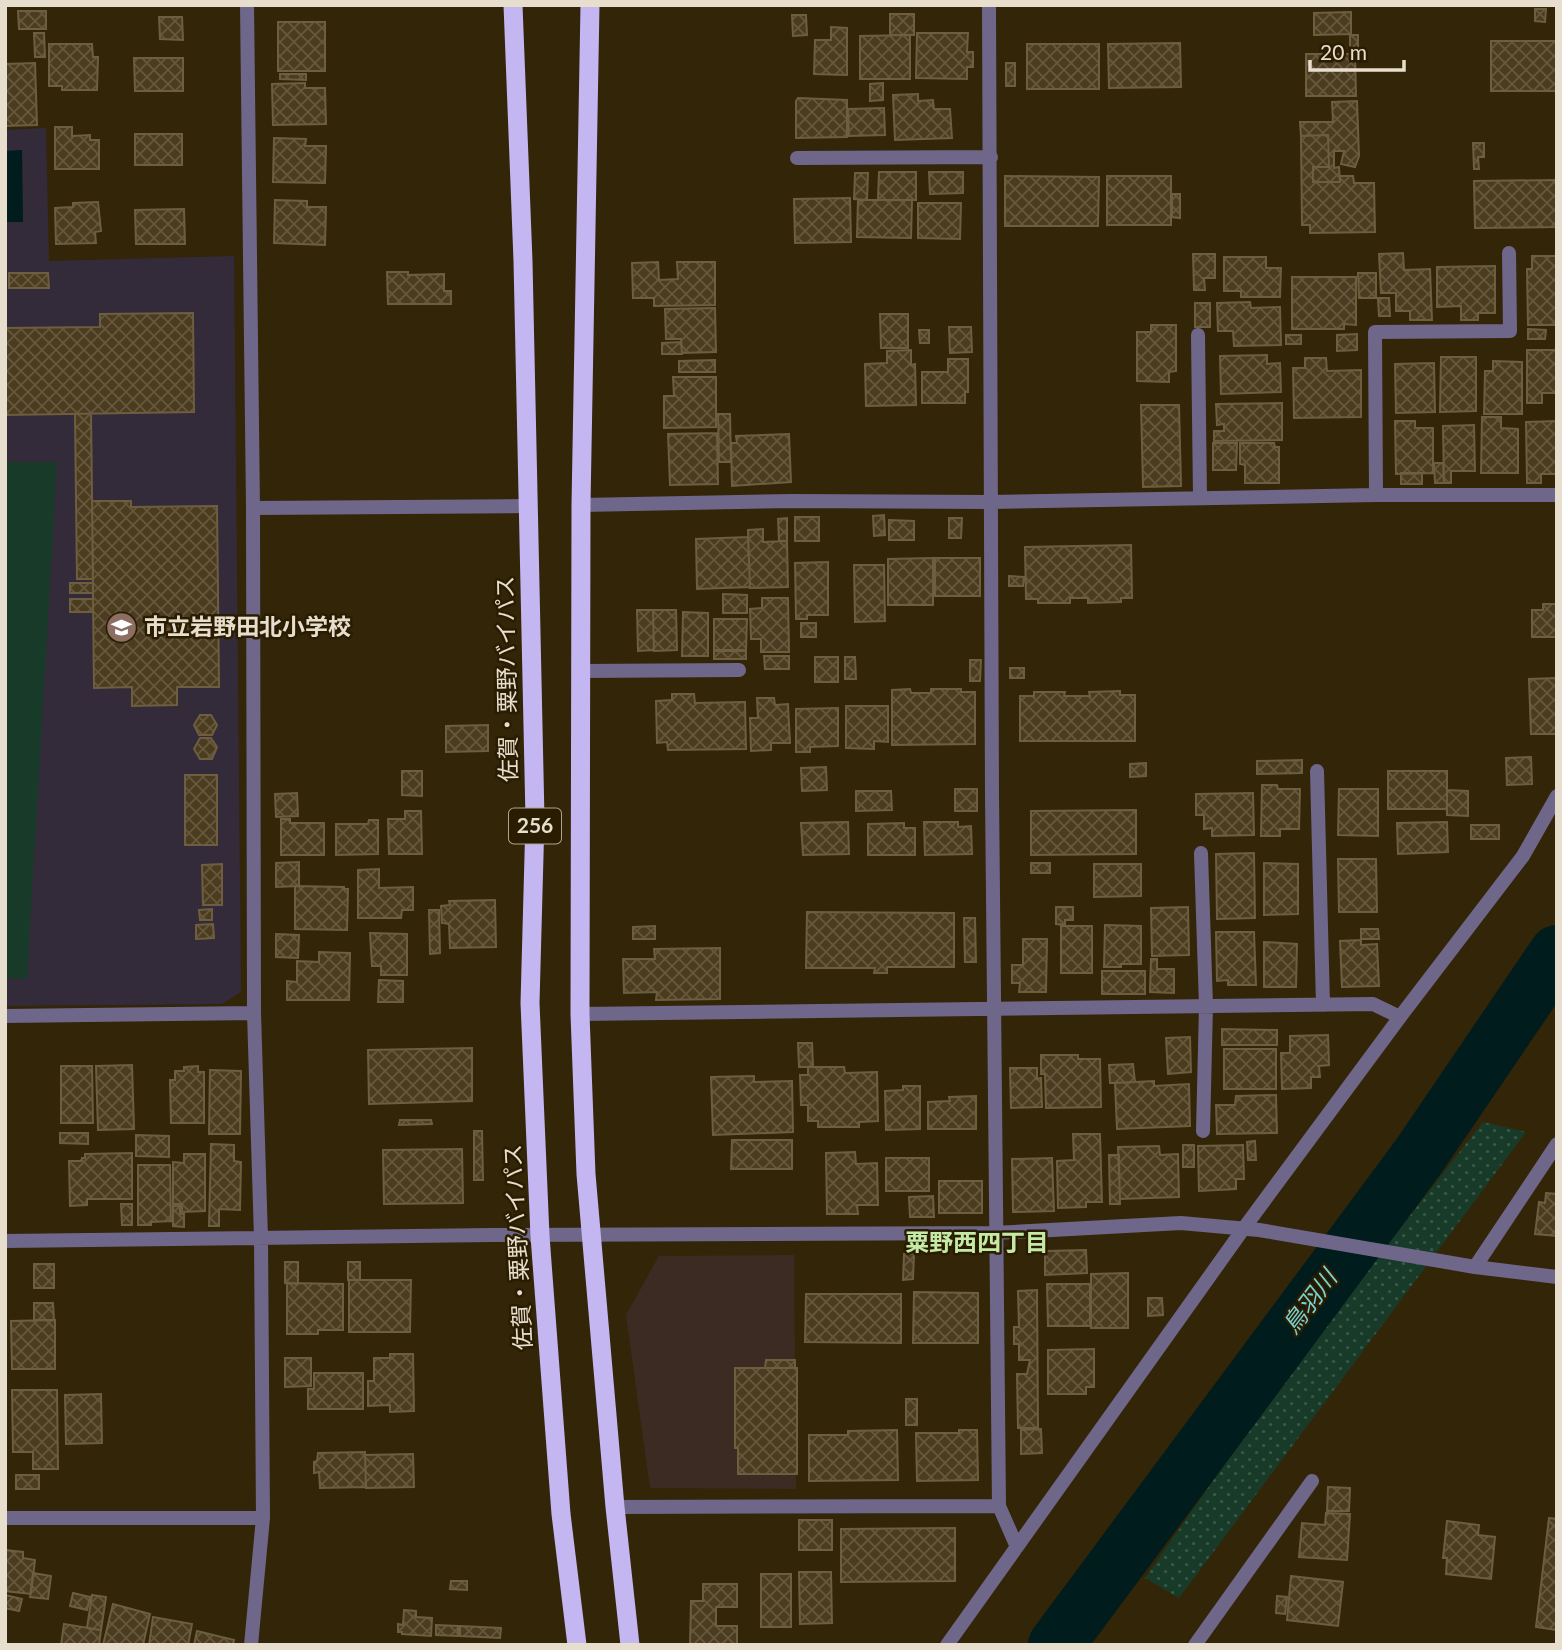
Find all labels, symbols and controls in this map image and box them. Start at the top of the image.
scale bar [1310,28,1404,72]
text: 20 m [1320,39,1367,64]
street label: 佐賀・粟野バイパス [490,576,522,783]
school or university icon: 市立岩野田北小学校 [104,610,138,644]
place label: 市立岩野田北小学校 [144,612,351,640]
road number: 256 [509,808,561,844]
street label: 佐賀・粟野バイパス [498,1143,536,1351]
district label: 粟野西四丁目 [905,1227,1049,1256]
water label: 鳥羽川 [1276,1261,1344,1339]

